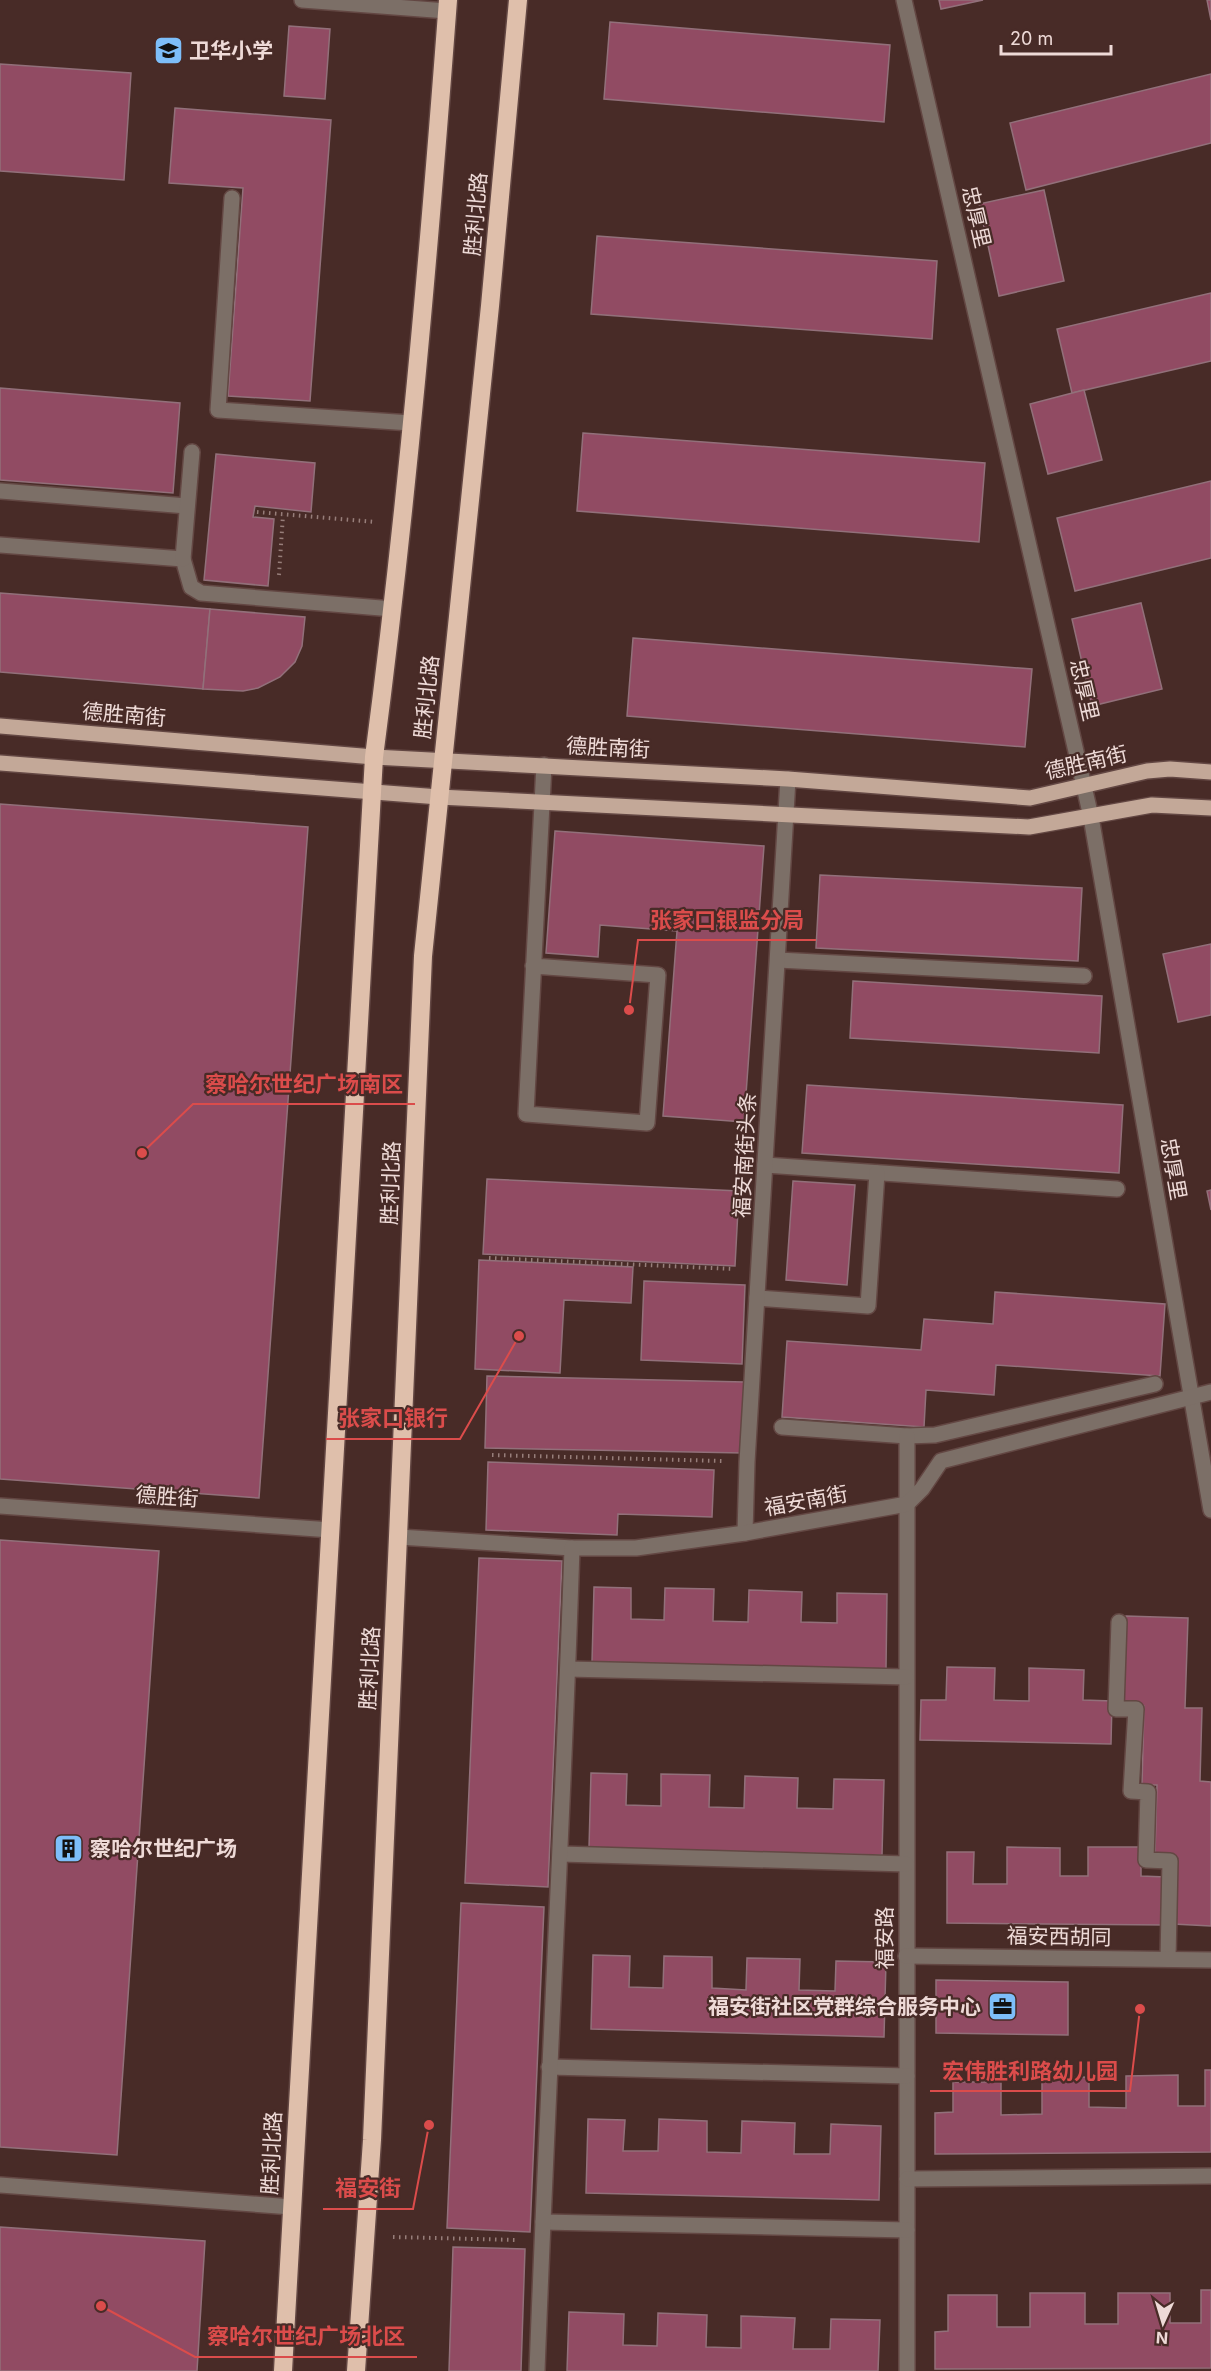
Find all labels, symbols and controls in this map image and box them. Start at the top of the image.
scale bar [1001,18,1110,56]
text: 20 m [1010,28,1053,49]
school or university icon: 卫华小学 [152,35,184,67]
place label: 卫华小学 [189,38,273,63]
street label: 胜利北路 [459,171,492,257]
street label: 忠厚里 [957,183,996,250]
street label: 胜利北路 [410,654,443,740]
street label: 忠厚里 [1065,656,1104,723]
street label: 德胜南街 [81,698,167,731]
street label: 德胜南街 [565,733,651,762]
street label: 德胜南街 [1042,741,1130,784]
callout: 张家口银监分局 [638,900,816,940]
text: 张家口银监分局 [650,907,804,933]
callout: 察哈尔世纪广场南区 [193,1064,415,1104]
text: 察哈尔世纪广场南区 [205,1071,403,1097]
street label: 福安南街头条 [729,1091,760,1219]
street label: 忠厚里 [1156,1136,1191,1202]
street label: 胜利北路 [377,1141,404,1225]
callout: 张家口银行 [326,1399,460,1439]
text: 张家口银行 [338,1405,448,1431]
street label: 福安南街 [762,1481,849,1520]
street label: 德胜街 [135,1482,199,1511]
street label: 胜利北路 [355,1625,384,1711]
building icon: 察哈尔世纪广场 [53,1833,85,1865]
place label: 察哈尔世纪广场 [90,1836,237,1861]
street label: 福安路 [872,1907,897,1970]
street label: 福安西胡同 [1006,1923,1112,1950]
office icon: 福安街社区党群综合服务中心 [986,1991,1018,2023]
place label: 福安街社区党群综合服务中心 [708,1994,981,2019]
callout: 宏伟胜利路幼儿园 [930,2051,1130,2091]
text: 宏伟胜利路幼儿园 [942,2058,1118,2084]
street label: 胜利北路 [257,2110,286,2196]
callout: 福安街 [323,2169,413,2209]
text: 福安街 [335,2175,401,2201]
north arrow [1133,2293,1193,2353]
callout: 察哈尔世纪广场北区 [195,2317,417,2357]
text: 察哈尔世纪广场北区 [207,2323,405,2349]
text: N [1155,2328,1169,2348]

